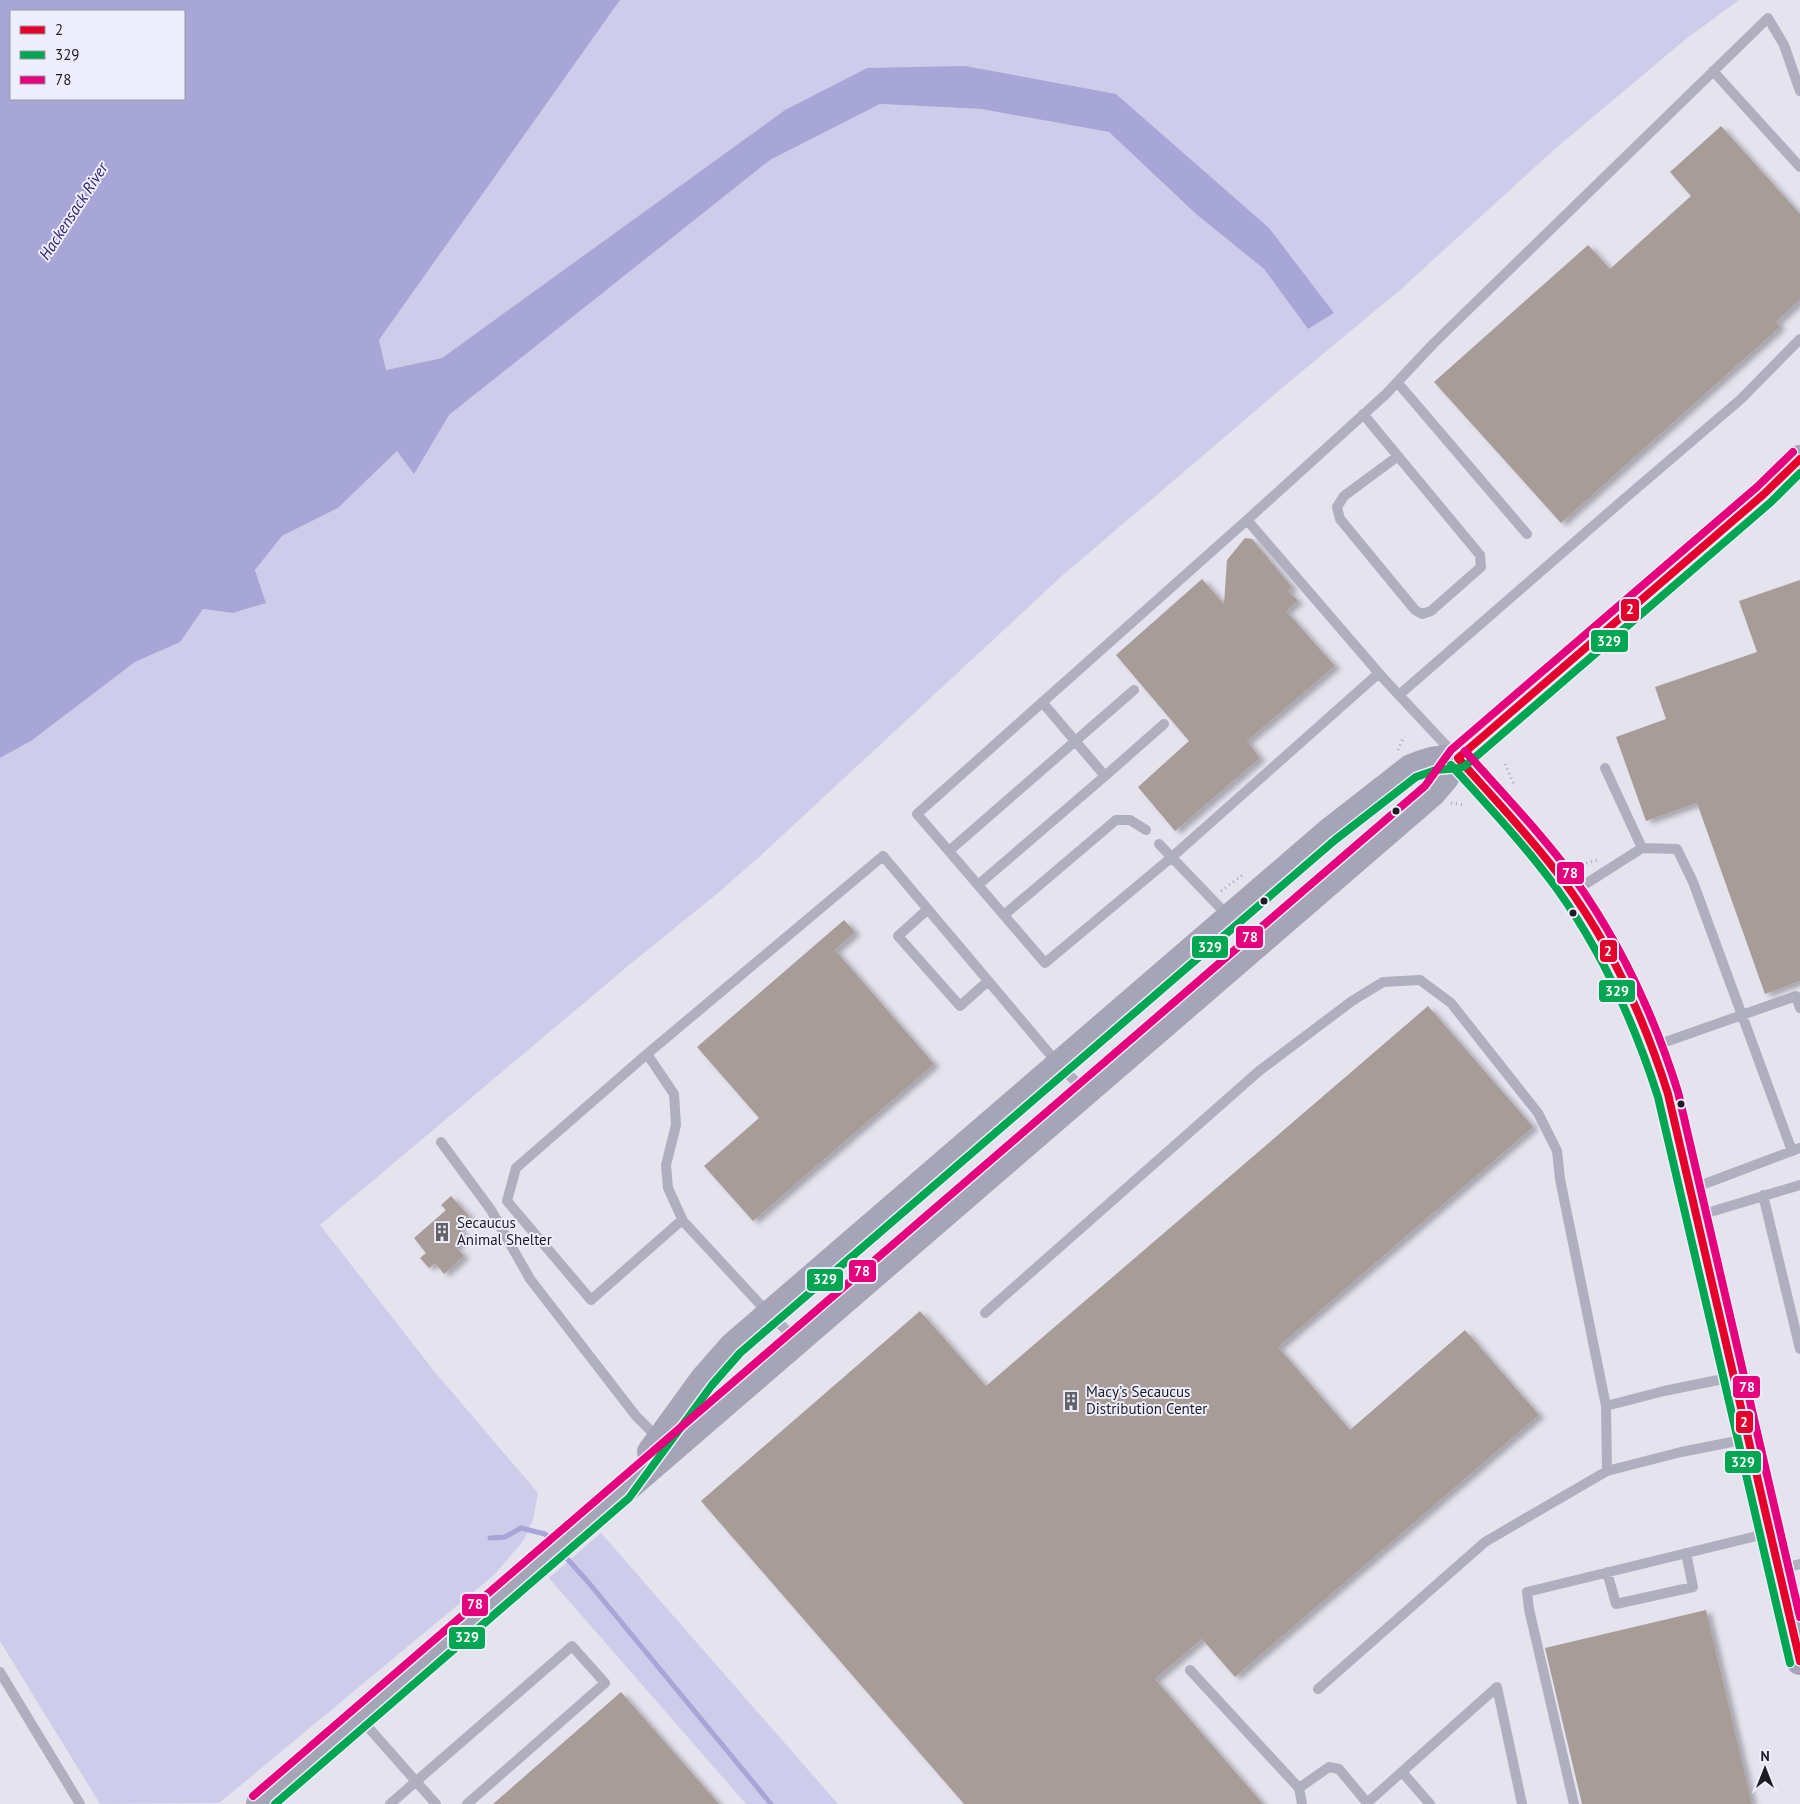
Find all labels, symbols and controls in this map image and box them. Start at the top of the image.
legend [10,10,185,100]
text: 2 [55,20,63,39]
text: 329 [55,45,80,64]
text: 78 [55,70,71,89]
water label: Hackensack River [34,157,113,263]
line badge: 2 [1620,598,1640,622]
text: 2 [1626,600,1634,618]
line badge: 329 [1590,629,1629,653]
text: 329 [1597,632,1621,650]
unlabelled marker [1391,806,1401,816]
line badge: 78 [1556,861,1585,885]
text: 78 [1562,864,1578,882]
unlabelled marker [1259,896,1269,906]
unlabelled marker [1568,908,1578,918]
line badge: 78 [1235,925,1264,949]
text: 78 [1242,928,1258,946]
line badge: 329 [1191,935,1229,959]
text: 329 [1198,938,1222,956]
line badge: 2 [1599,939,1618,963]
text: 2 [1604,942,1612,960]
line badge: 329 [1598,979,1636,1003]
text: 329 [1605,982,1629,1000]
unlabelled marker [1676,1099,1686,1109]
place label: Secaucus Animal Shelter [457,1213,552,1249]
building icon: Secaucus Animal Shelter [431,1221,453,1243]
line badge: 78 [848,1259,877,1283]
text: 78 [854,1262,870,1280]
line badge: 329 [806,1268,844,1292]
text: 329 [813,1270,837,1288]
line badge: 78 [1732,1375,1761,1399]
text: 78 [1739,1378,1755,1396]
place label: Macy's Secaucus Distribution Center [1086,1382,1207,1418]
building icon: Macy's Secaucus Distribution Center [1060,1390,1082,1412]
line badge: 2 [1735,1410,1754,1434]
text: 2 [1740,1413,1748,1431]
line badge: 329 [1724,1450,1762,1474]
text: 329 [1731,1453,1755,1471]
line badge: 78 [461,1593,489,1617]
text: 78 [467,1595,483,1613]
line badge: 329 [448,1626,486,1650]
text: 329 [455,1628,479,1646]
north arrow [1740,1744,1790,1794]
text: N [1760,1747,1770,1765]

